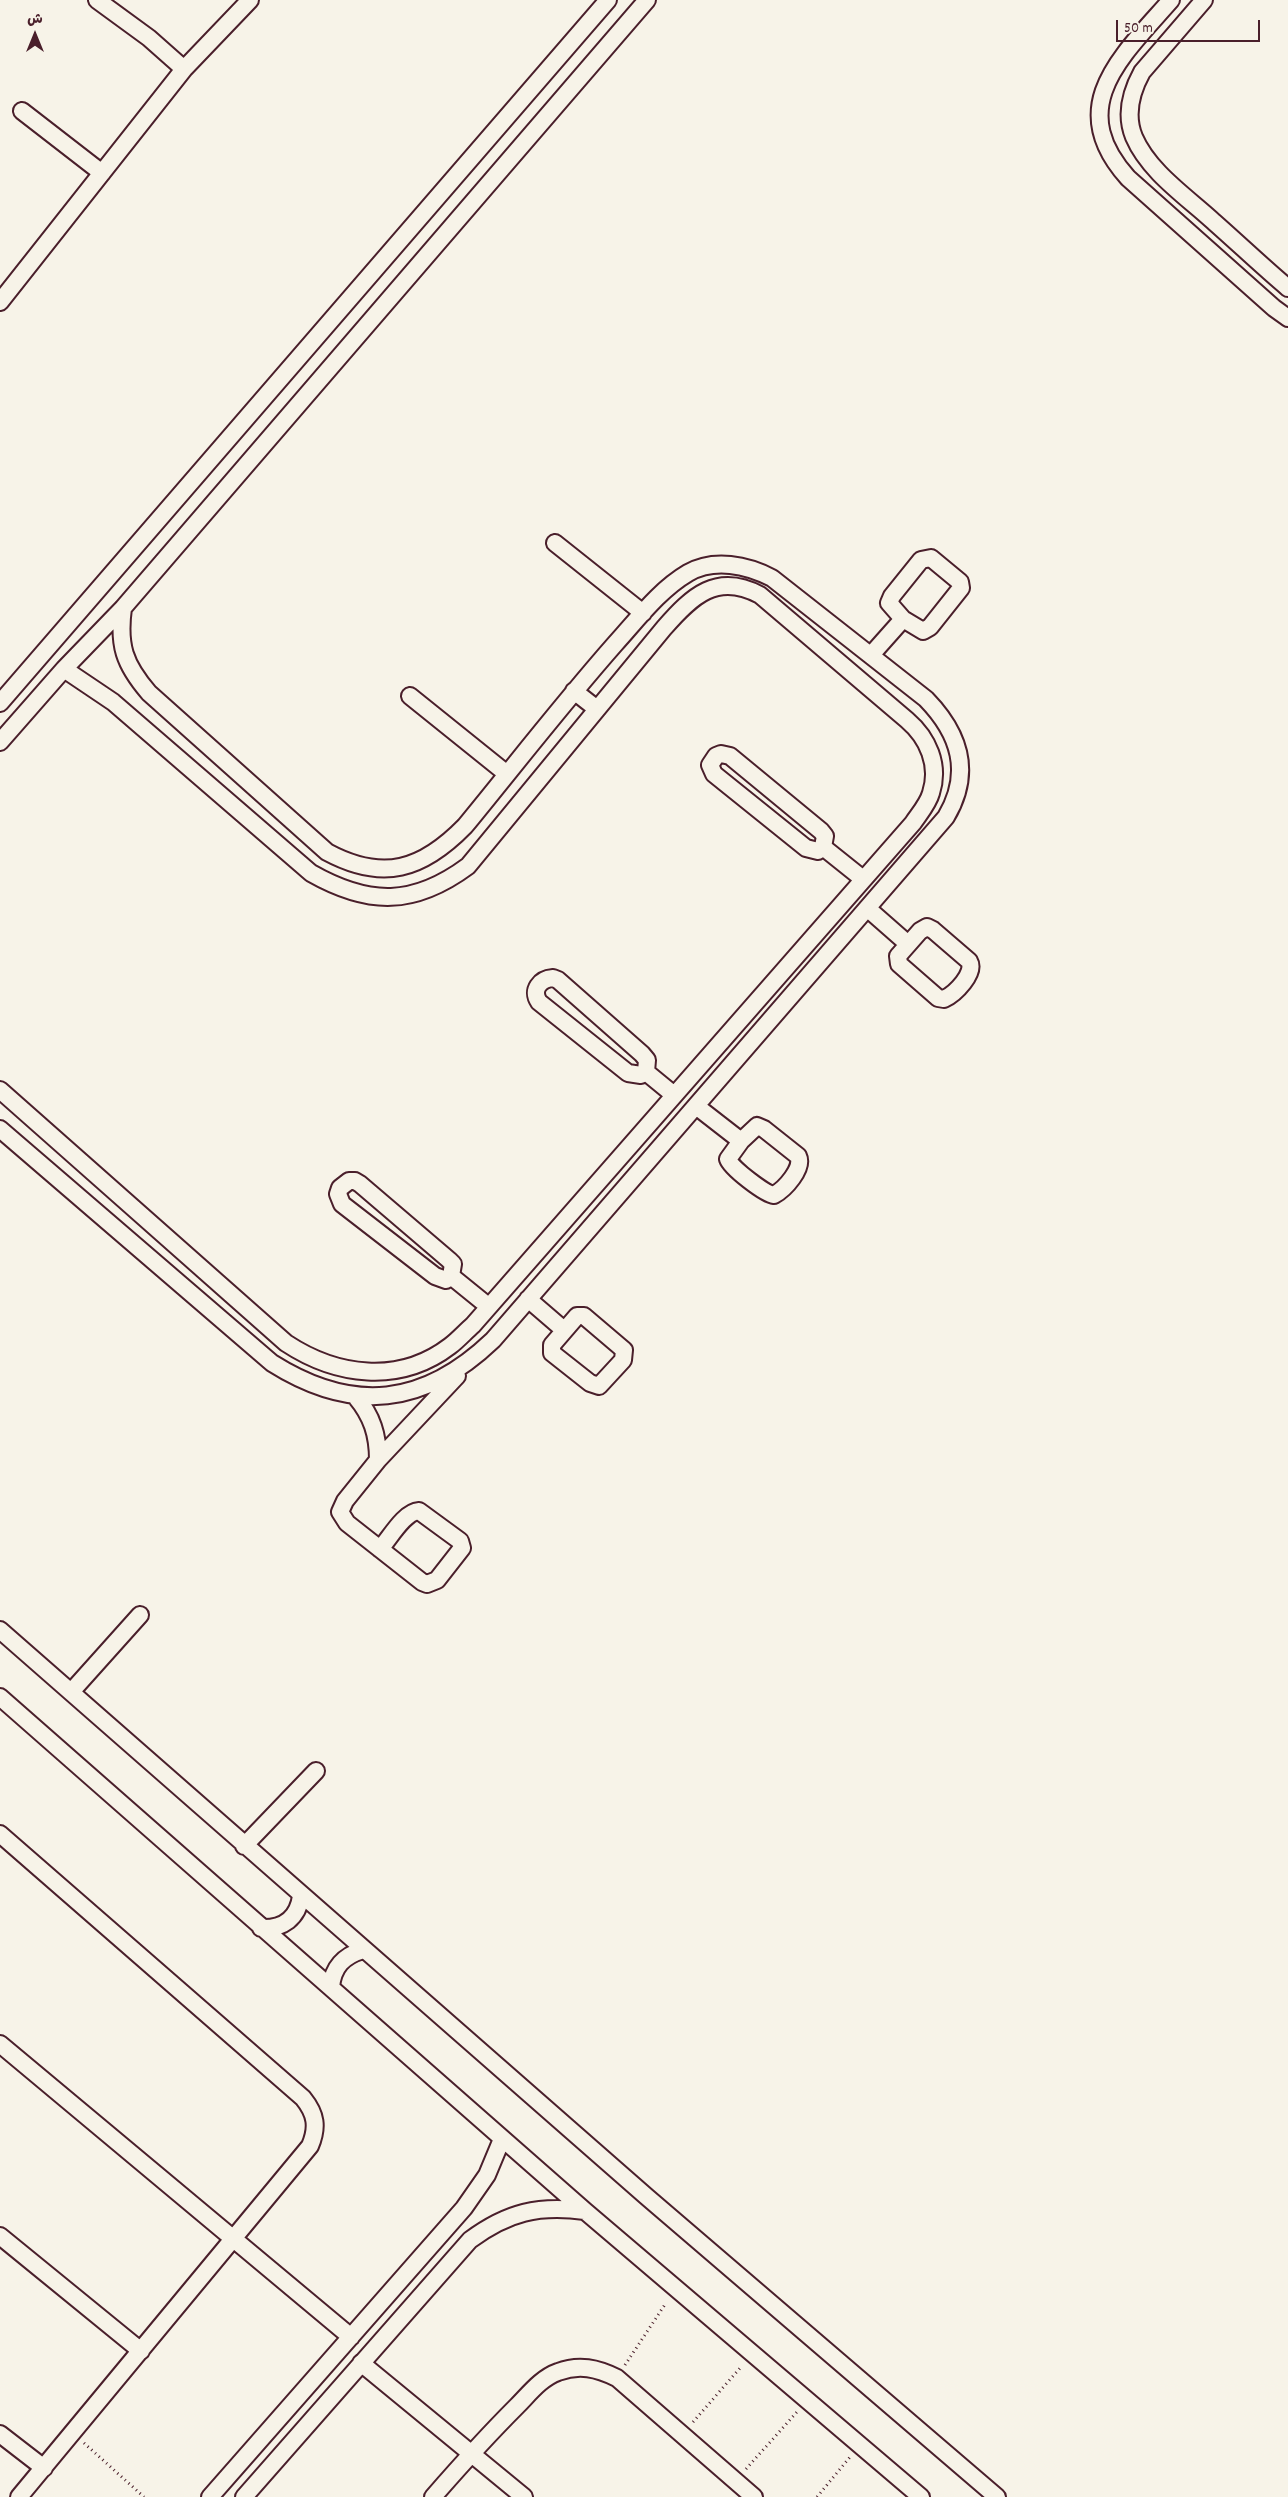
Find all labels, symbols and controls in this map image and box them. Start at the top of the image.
north arrow [10,10,60,60]
text: ش [27,10,43,30]
scale bar [1118,10,1262,42]
text: 50 m [1124,18,1153,40]

